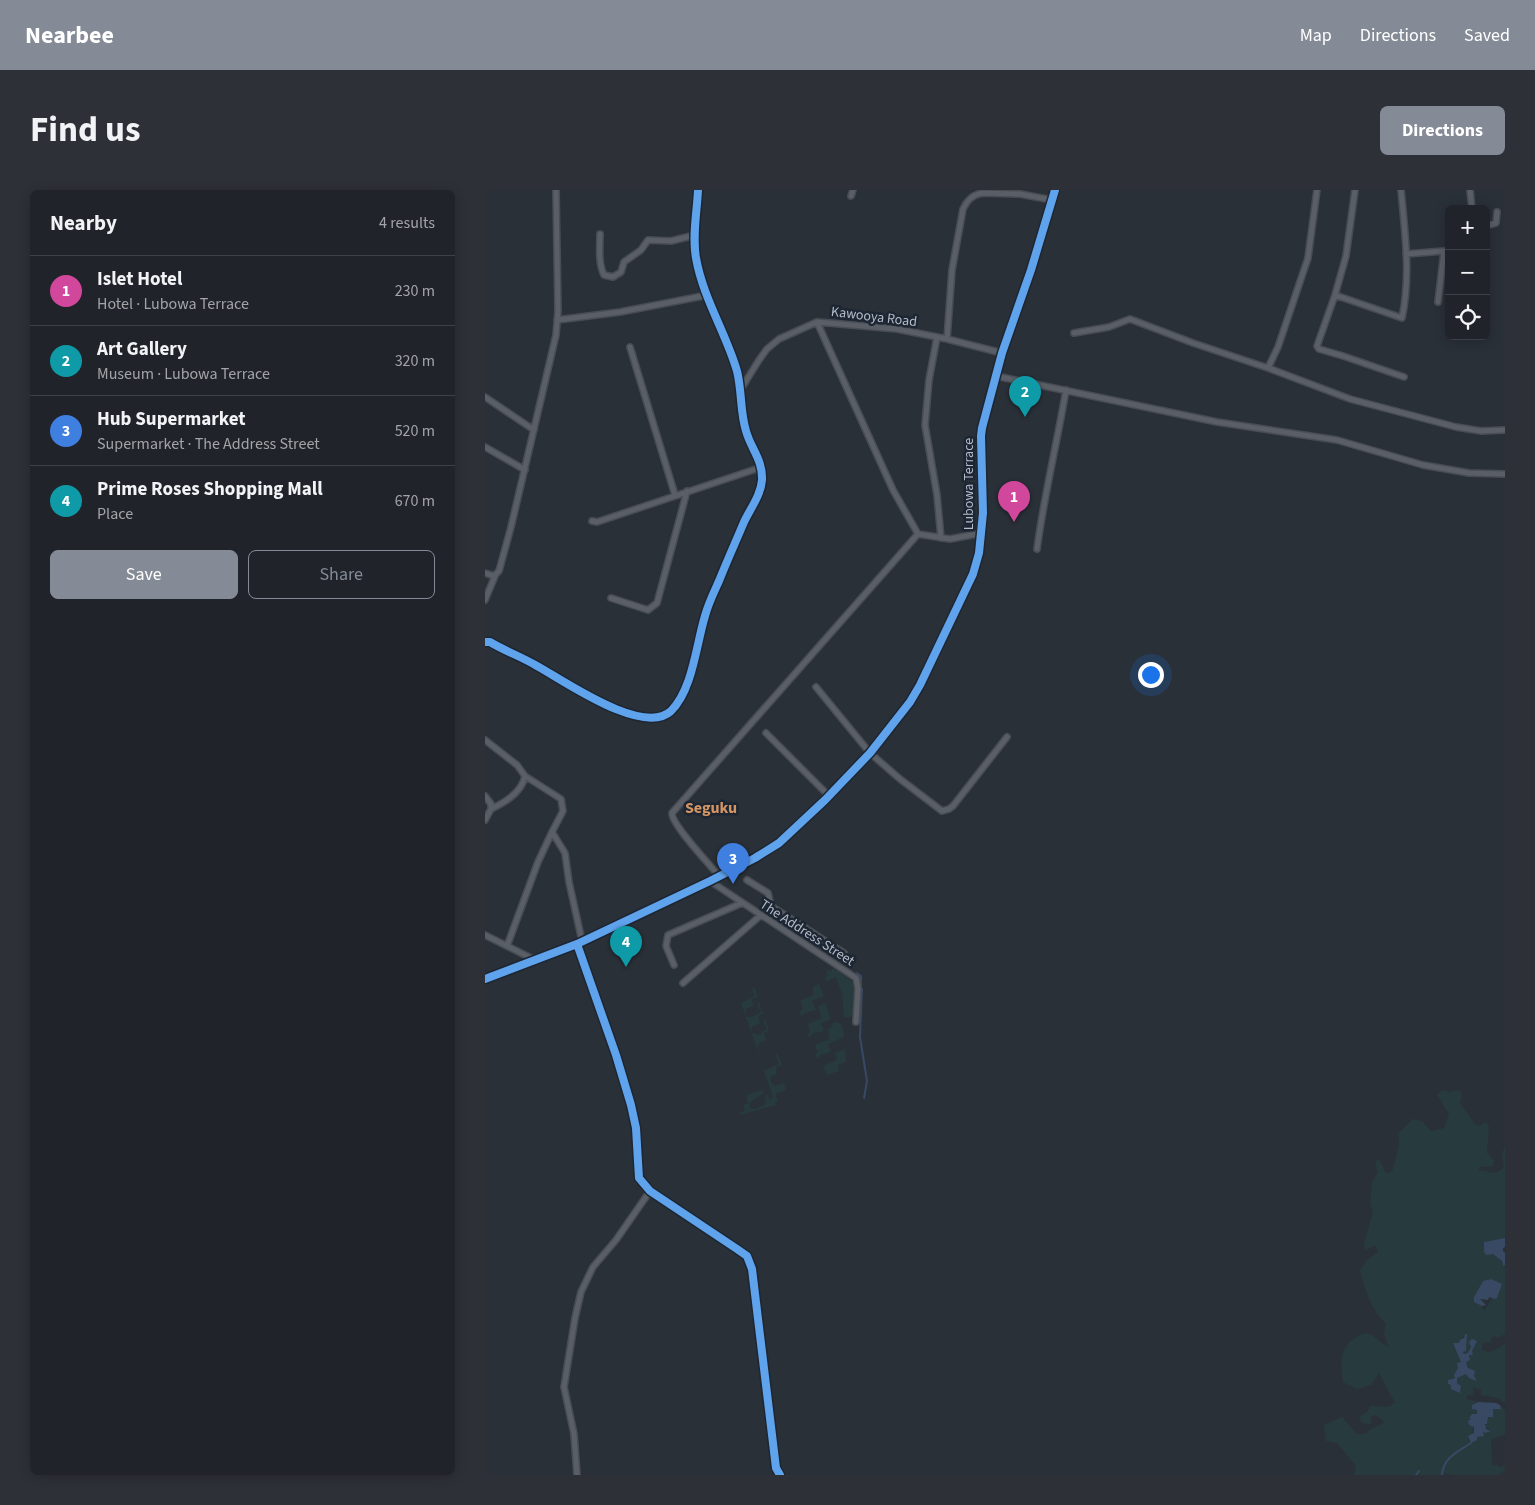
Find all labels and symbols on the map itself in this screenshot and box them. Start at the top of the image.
street label: Kawooya Road [830,302,918,332]
pin: 2 [1009,376,1041,417]
street label: Lubowa Terrace [959,438,979,530]
pin: 1 [998,481,1030,522]
your location [1138,662,1164,688]
district label: Seguku [685,797,737,819]
pin: 3 [717,843,749,884]
street label: The Address Street [756,895,858,971]
pin: 4 [610,926,642,967]

